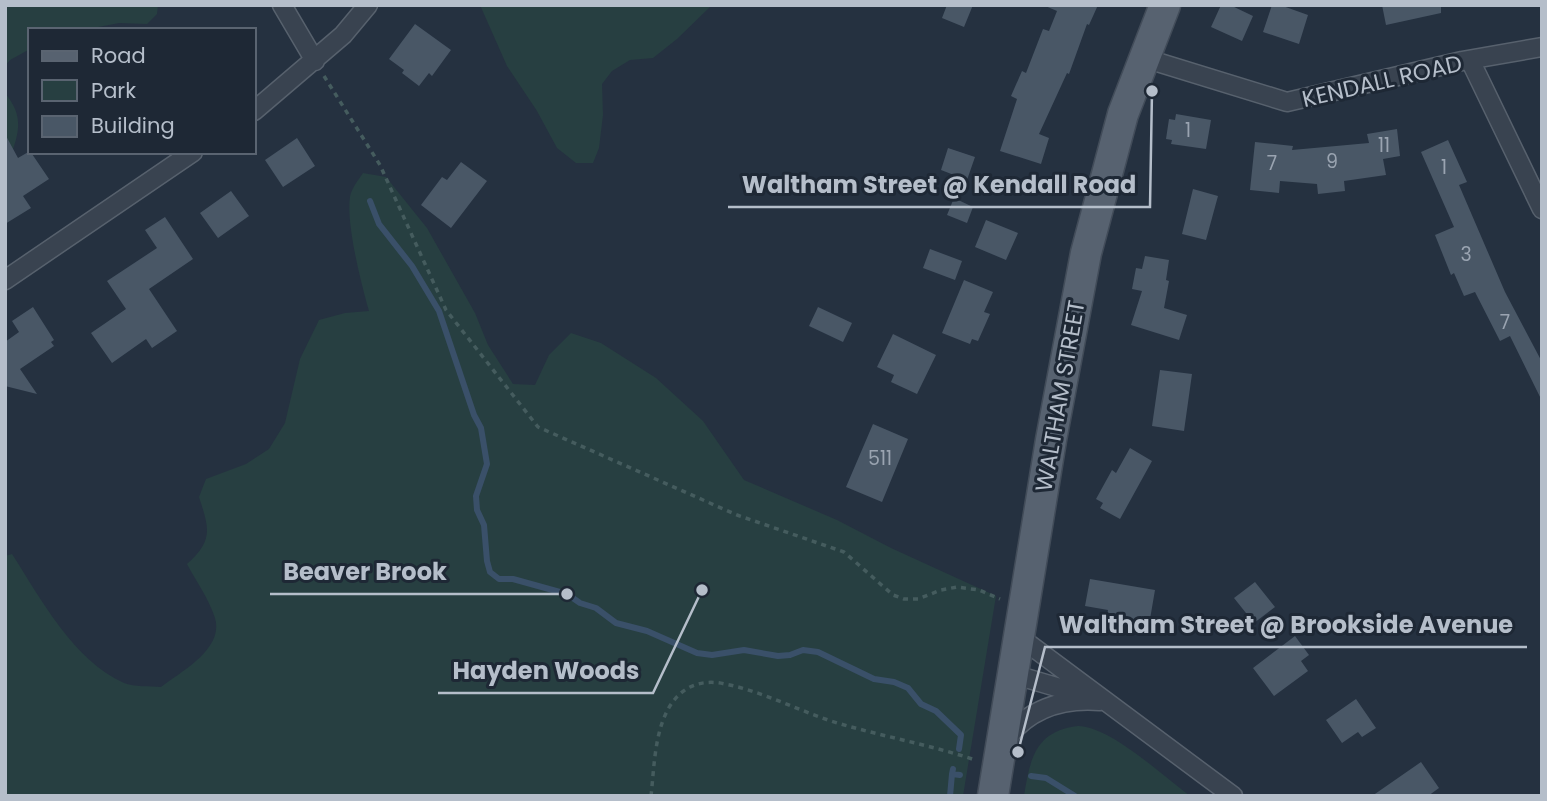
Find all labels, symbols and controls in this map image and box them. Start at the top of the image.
legend [28,28,256,154]
text: Road [91,41,146,70]
street label: KENDALL ROAD [1299,47,1465,115]
text: Park [91,76,136,105]
text: Building [91,111,175,140]
house number: 1 [1185,117,1191,144]
house number: 11 [1378,132,1390,159]
house number: 9 [1326,148,1338,175]
house number: 7 [1267,150,1277,177]
house number: 1 [1441,154,1447,181]
callout: Waltham Street @ Kendall Road [728,162,1150,207]
text: Waltham Street @ Kendall Road [742,168,1136,201]
house number: 3 [1460,241,1472,268]
street label: WALTHAM STREET [1027,298,1093,494]
house number: 7 [1500,309,1510,336]
house number: 511 [868,445,892,472]
callout: Beaver Brook [270,549,461,594]
text: Beaver Brook [283,555,447,588]
callout: Waltham Street @ Brookside Avenue [1045,602,1527,647]
text: Waltham Street @ Brookside Avenue [1059,608,1513,641]
callout: Hayden Woods [438,648,653,693]
text: Hayden Woods [453,654,639,687]

